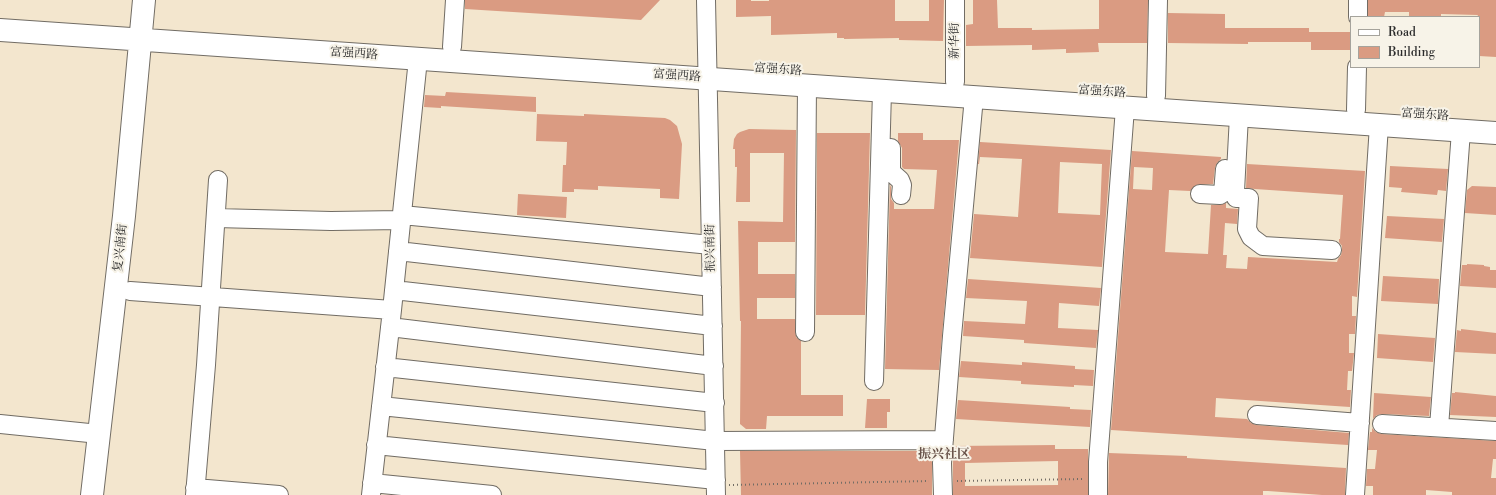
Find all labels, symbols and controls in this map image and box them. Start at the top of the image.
legend [1350,16,1480,68]
street label: 新华街 [948,23,962,59]
text: Road [1388,25,1416,40]
street label: 富强西路 [330,45,378,63]
text: Building [1388,45,1435,60]
street label: 富强东路 [754,61,802,79]
street label: 富强西路 [653,67,701,85]
street label: 富强东路 [1078,83,1126,101]
street label: 富强东路 [1401,106,1449,124]
street label: 复兴南街 [111,223,131,273]
street label: 振兴南街 [703,224,719,272]
district label: 振兴社区 [918,447,970,463]

